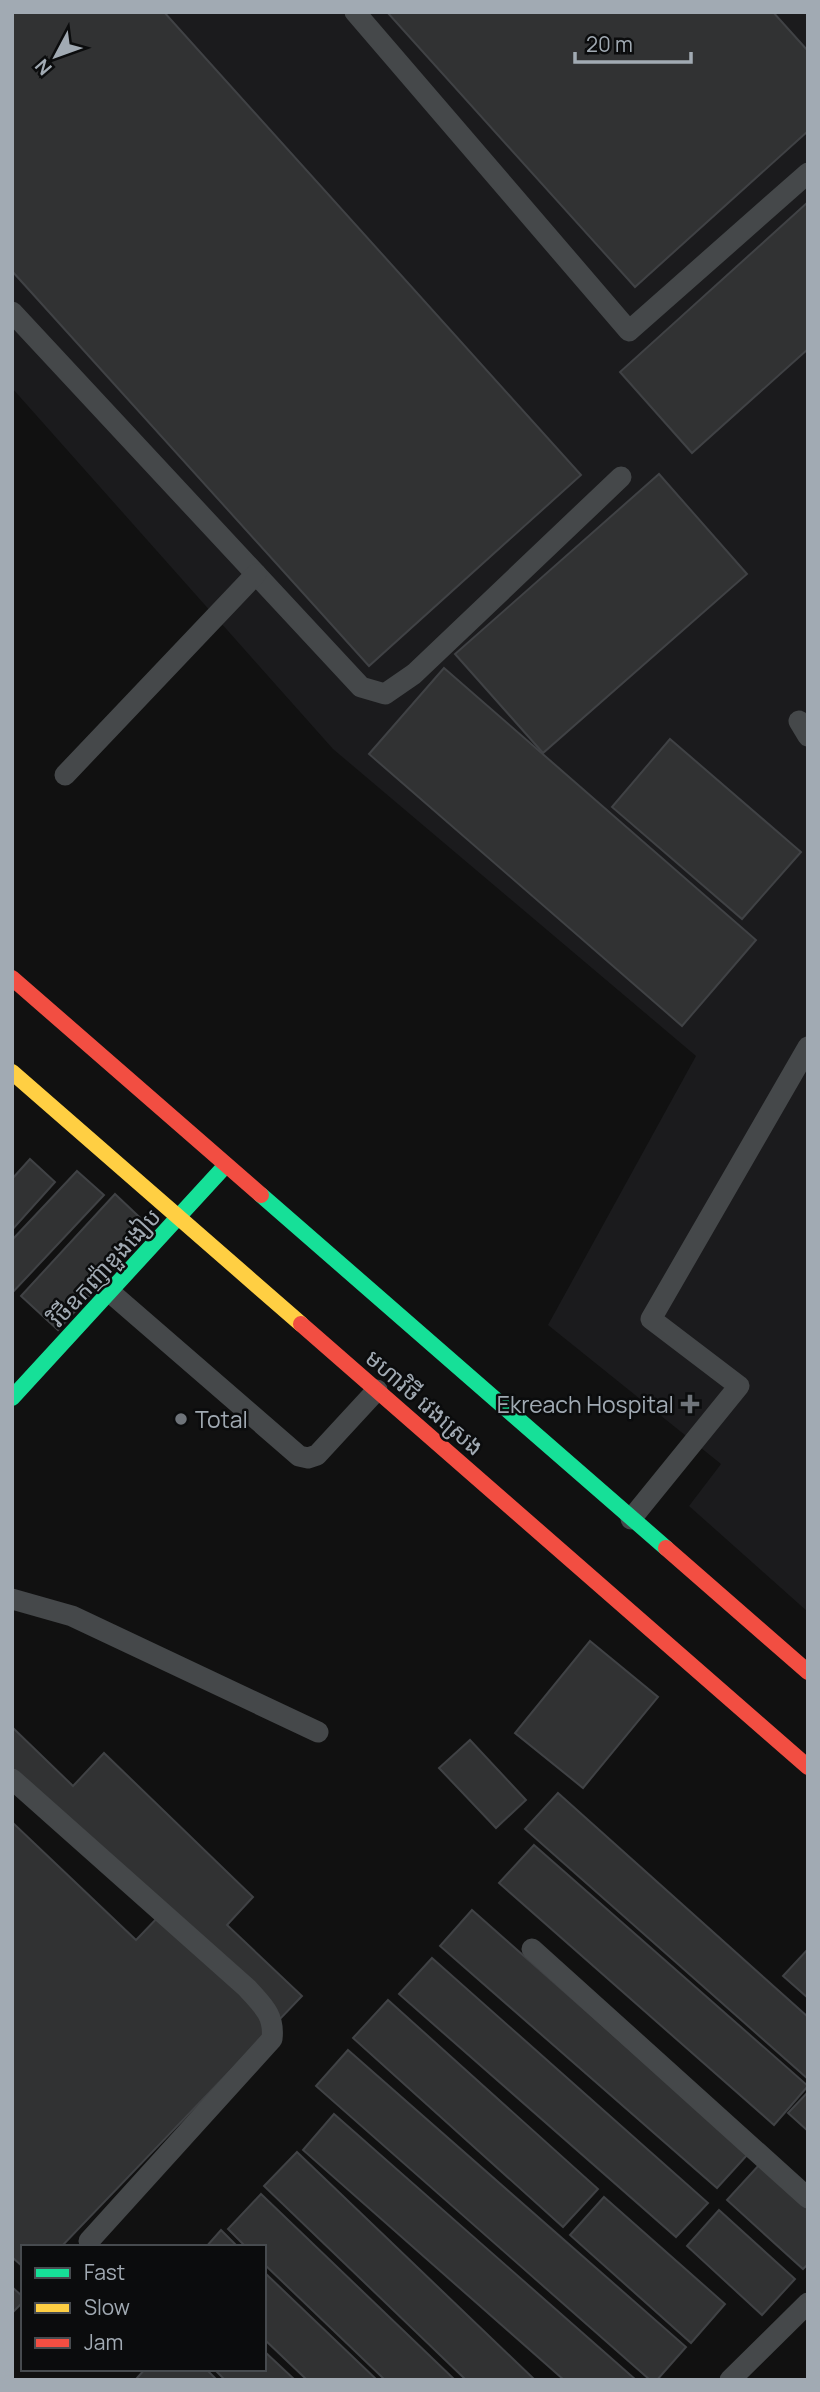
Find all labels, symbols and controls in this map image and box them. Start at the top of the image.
north arrow [21,21,91,91]
scale bar [575,21,690,65]
text: 20 m [586,30,633,58]
text: N [29,53,57,81]
street label: វិថីឧកញ៉ាឌួងងៀប [41,1201,167,1333]
street label: មហាវិថី វេងស្រេង [359,1342,491,1462]
place label: Ekreach Hospital [497,1388,674,1420]
marker: Ekreach Hospital [680,1394,700,1414]
place label: Total [195,1403,248,1435]
marker: Total [173,1411,189,1427]
legend [21,2245,266,2371]
text: Fast [84,2258,125,2286]
text: Slow [84,2293,130,2321]
text: Jam [84,2328,123,2356]

